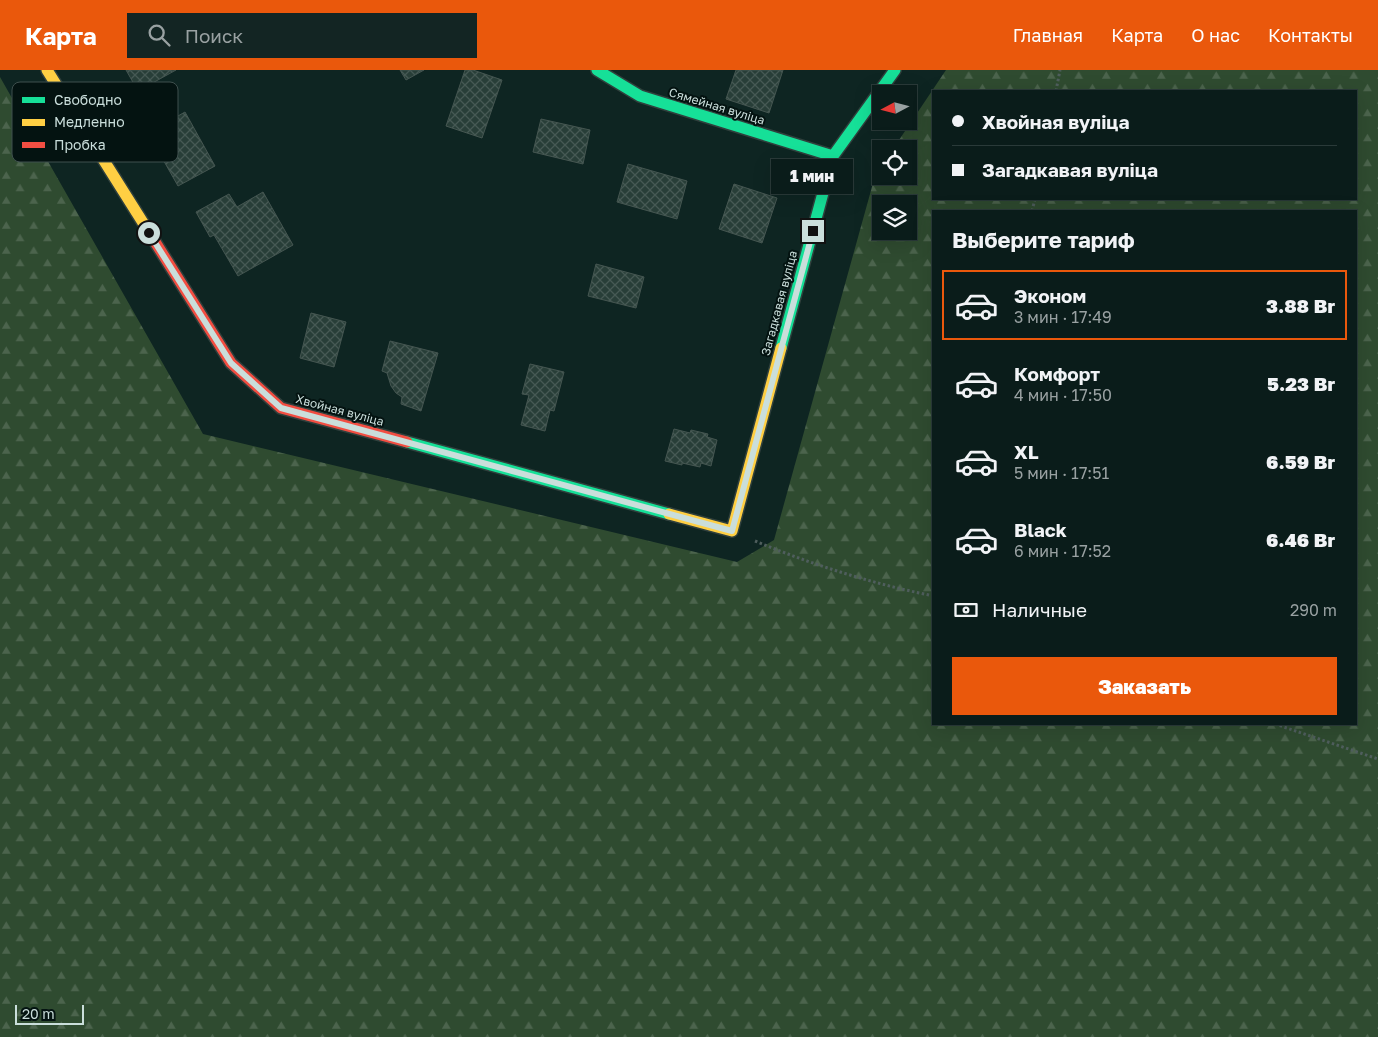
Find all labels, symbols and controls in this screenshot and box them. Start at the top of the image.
search box [127,13,477,58]
text: Карта [25,21,97,50]
icon: search [145,21,173,49]
text: Поиск [185,24,243,47]
text: Главная [1013,24,1083,46]
text: Карта [1111,24,1163,46]
text: О нас [1191,24,1240,46]
text: Контакты [1268,24,1353,46]
legend [12,82,178,162]
street label: Сямейная вуліца [667,84,767,128]
north arrow [872,85,918,130]
map controls [872,85,917,240]
text: Свободно [54,91,122,108]
text: Хвойная вуліца [982,110,1129,133]
text: Медленно [54,113,125,130]
text: Пробка [54,136,106,153]
button: locate [872,140,917,185]
text: Загадкавая вуліца [982,158,1158,181]
callout: 1 мин [772,159,854,194]
text: 1 мин [790,166,834,186]
button: layers [872,195,917,240]
route end [802,220,824,242]
route start [138,222,160,244]
text: Выберите тариф [952,226,1135,253]
street label: Загадкавая вуліца [758,249,800,357]
icon: car [954,283,999,328]
text: Эконом [1014,284,1086,307]
text: 3.88 Br [1266,294,1335,317]
text: 3 мин · 17:49 [1014,307,1112,327]
icon: car [954,361,999,406]
text: Комфорт [1014,362,1100,385]
text: 5.23 Br [1267,372,1335,395]
text: 4 мин · 17:50 [1014,385,1112,405]
street label: Хвойная вуліца [294,391,386,429]
icon: car [954,439,999,484]
text: XL [1014,440,1039,463]
text: 6.59 Br [1266,450,1335,473]
text: 5 мин · 17:51 [1014,463,1109,483]
icon: car [954,517,999,562]
text: Black [1014,518,1067,541]
text: 6.46 Br [1266,528,1335,551]
text: 6 мин · 17:52 [1014,541,1111,561]
icon: cash [952,596,980,624]
text: Наличные [992,598,1087,621]
text: 290 m [1290,600,1337,620]
button: Заказать [952,657,1337,715]
scale bar [15,1002,84,1025]
text: 20 m [22,1005,55,1022]

